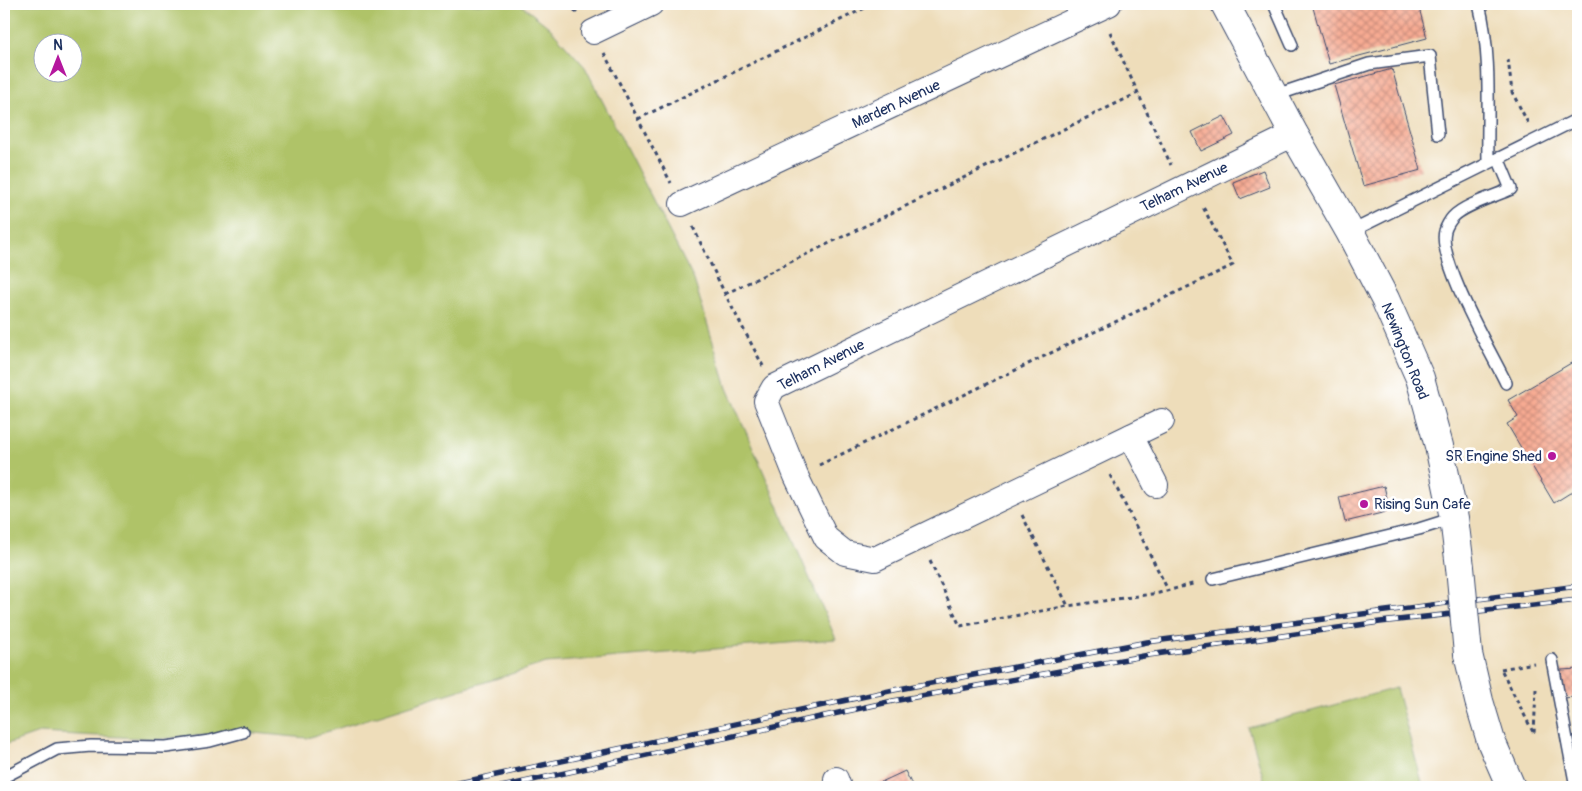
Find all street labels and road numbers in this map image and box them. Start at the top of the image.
street label: Marden Avenue [849,75,944,133]
street label: Telham Avenue [1137,158,1232,217]
street label: Newington Road [1376,300,1433,402]
street label: Telham Avenue [775,335,868,395]

